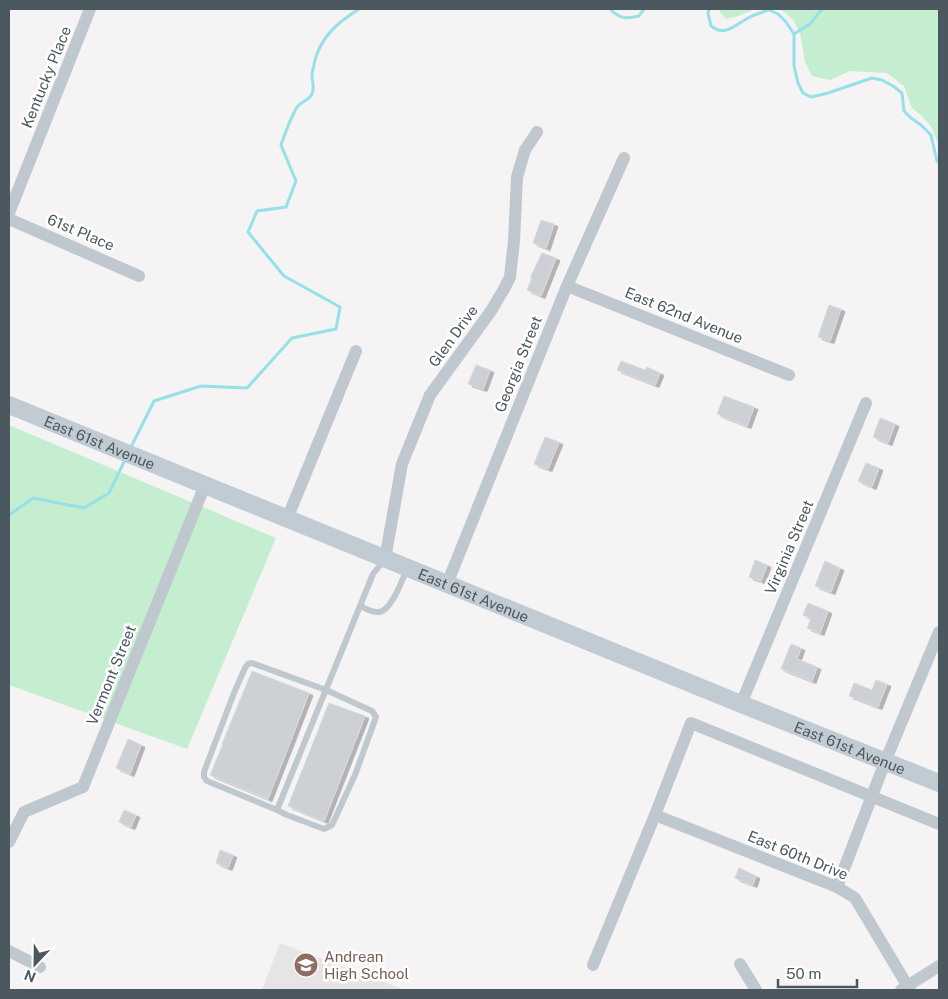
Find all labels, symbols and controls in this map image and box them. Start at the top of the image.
street label: Kentucky Place [18,24,74,130]
street label: 61st Place [45,210,117,254]
street label: East 62nd Avenue [623,284,745,346]
street label: Glen Drive [425,302,481,370]
street label: Georgia Street [491,313,545,415]
street label: East 61st Avenue [42,412,158,472]
street label: Virginia Street [761,497,817,597]
street label: East 61st Avenue [416,565,532,625]
street label: Vermont Street [83,622,139,728]
street label: East 61st Avenue [792,718,908,777]
street label: East 60th Drive [745,827,851,883]
north arrow [10,939,60,989]
place label: Andrean High School [324,948,409,982]
school or university icon: Andrean High School [293,952,319,978]
scale bar [778,956,857,988]
text: 50 m [786,965,821,982]
text: N [22,967,38,986]

